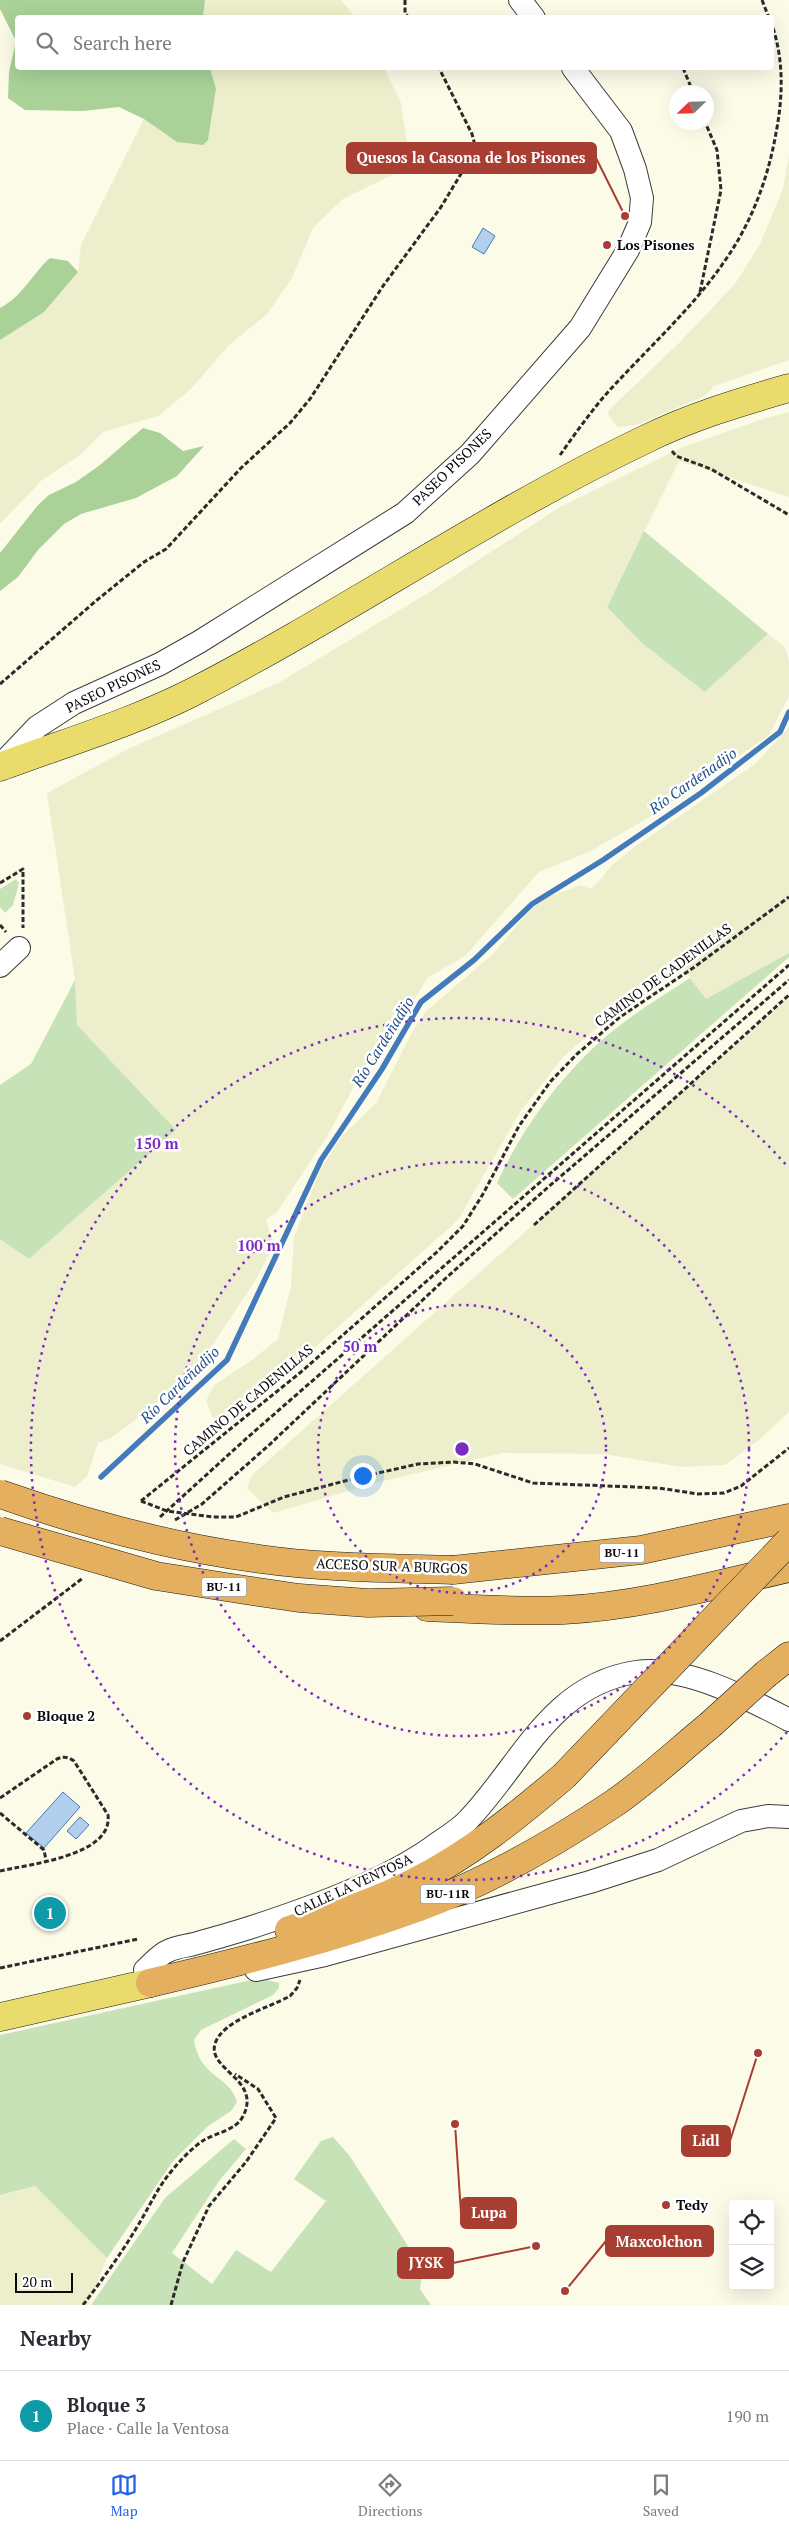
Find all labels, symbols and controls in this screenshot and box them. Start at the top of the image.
search box [15,15,774,70]
icon: search [33,29,61,57]
text: Search here [73,30,172,55]
north arrow [669,85,714,130]
callout: Quesos la Casona de los Pisones [347,143,596,173]
text: Quesos la Casona de los Pisones [356,147,586,167]
place label: Los Pisones [617,235,695,254]
marker: Los Pisones [601,239,613,251]
street label: PASEO PISONES [408,424,495,509]
street label: PASEO PISONES [62,654,163,717]
water label: Río Cardeñadijo [644,742,741,818]
street label: CAMINO DE CADENILLAS [590,919,735,1031]
water label: Río Cardeñadijo [346,992,418,1091]
text: 150 m [135,1133,179,1153]
text: 100 m [237,1235,281,1255]
text: 50 m [343,1336,378,1356]
street label: CAMINO DE CADENILLAS [178,1339,317,1460]
water label: Río Cardeñadijo [135,1341,224,1428]
centre of rings [453,1440,471,1458]
your location [350,1463,376,1489]
road number: BU-11 [600,1544,644,1562]
street label: ACCESO SUR A BURGOS [316,1553,468,1578]
road number: BU-11 [202,1578,246,1596]
place label: Bloque 2 [37,1706,95,1725]
marker: Bloque 2 [21,1710,33,1722]
street label: CALLE LA VENTOSA [290,1849,416,1920]
road number: BU-11R [420,1885,476,1904]
pin: 1 [34,1894,66,1932]
callout: Lidl [682,2126,730,2156]
text: Lidl [692,2130,720,2150]
place label: Tedy [676,2195,708,2214]
callout: Lupa [461,2198,516,2228]
marker: Tedy [660,2199,672,2211]
map controls [729,2200,774,2290]
button: locate [729,2200,774,2245]
text: Lupa [471,2202,507,2222]
callout: Maxcolchon [606,2226,713,2256]
text: Maxcolchon [616,2231,703,2251]
button: layers [729,2245,774,2290]
callout: JYSK [398,2248,453,2278]
text: JYSK [409,2252,444,2272]
scale bar [15,2270,72,2293]
text: 20 m [22,2272,52,2291]
text: Nearby [20,2324,91,2352]
text: Bloque 3 [67,2392,146,2417]
text: 1 [31,2405,41,2427]
text: 190 m [726,2405,769,2427]
text: Place · Calle la Ventosa [67,2417,229,2439]
tab: Map [110,2471,138,2520]
tab: Directions [358,2471,423,2520]
tab: Saved [643,2471,679,2520]

